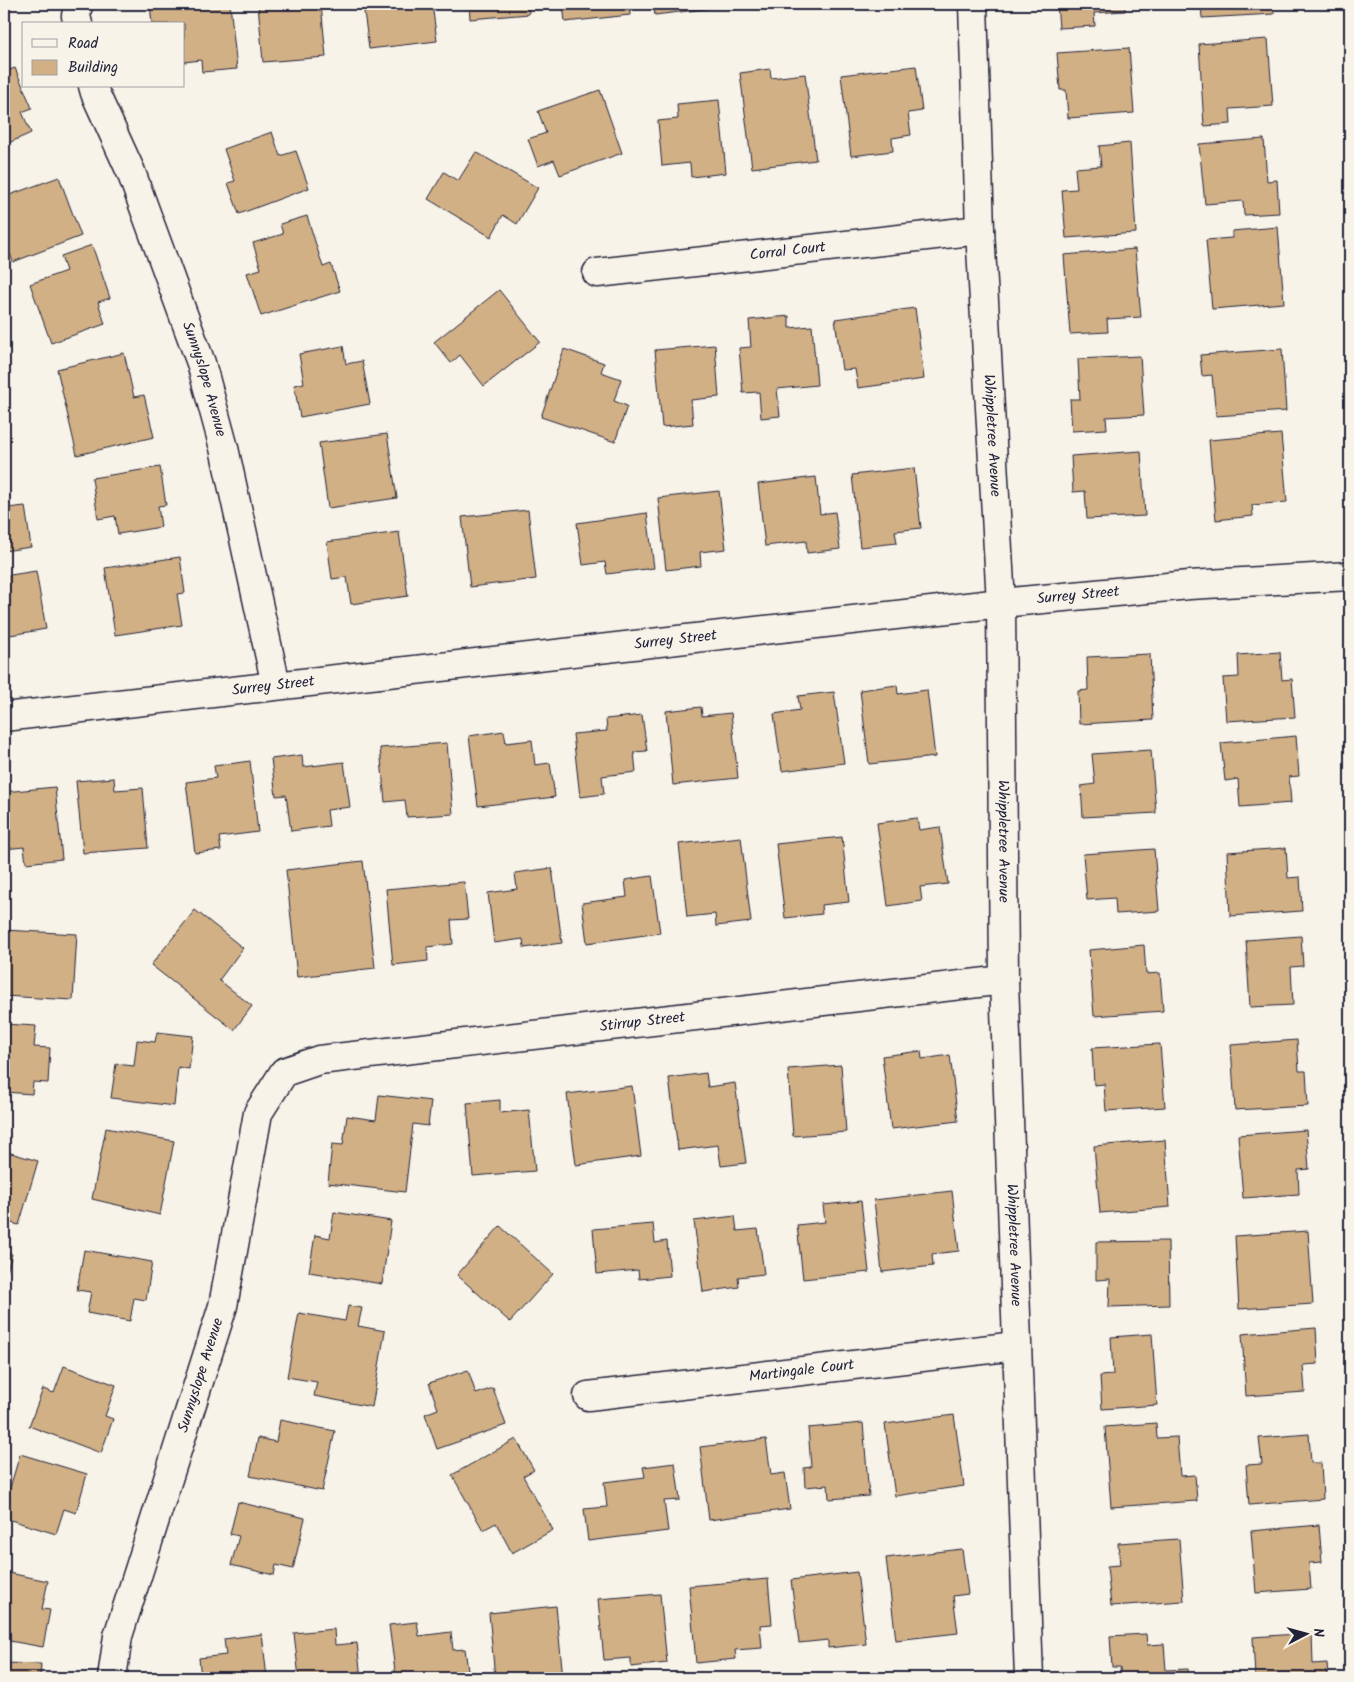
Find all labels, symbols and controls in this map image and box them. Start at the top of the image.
legend [22,22,185,88]
text: Road [68,32,99,56]
text: Building [68,56,118,80]
street label: Corral Court [749,235,827,268]
street label: Sunnyslope Avenue [175,318,233,440]
street label: Whippletree Avenue [976,374,1007,498]
street label: Surrey Street [1036,580,1121,612]
street label: Surrey Street [633,624,718,657]
street label: Surrey Street [231,670,316,703]
street label: Whippletree Avenue [990,780,1015,903]
street label: Stirrup Street [598,1005,687,1039]
street label: Whippletree Avenue [999,1183,1028,1307]
street label: Sunnyslope Avenue [171,1315,231,1436]
street label: Martingale Court [748,1353,856,1389]
north arrow [1282,1610,1332,1660]
text: N [1307,1627,1329,1638]

